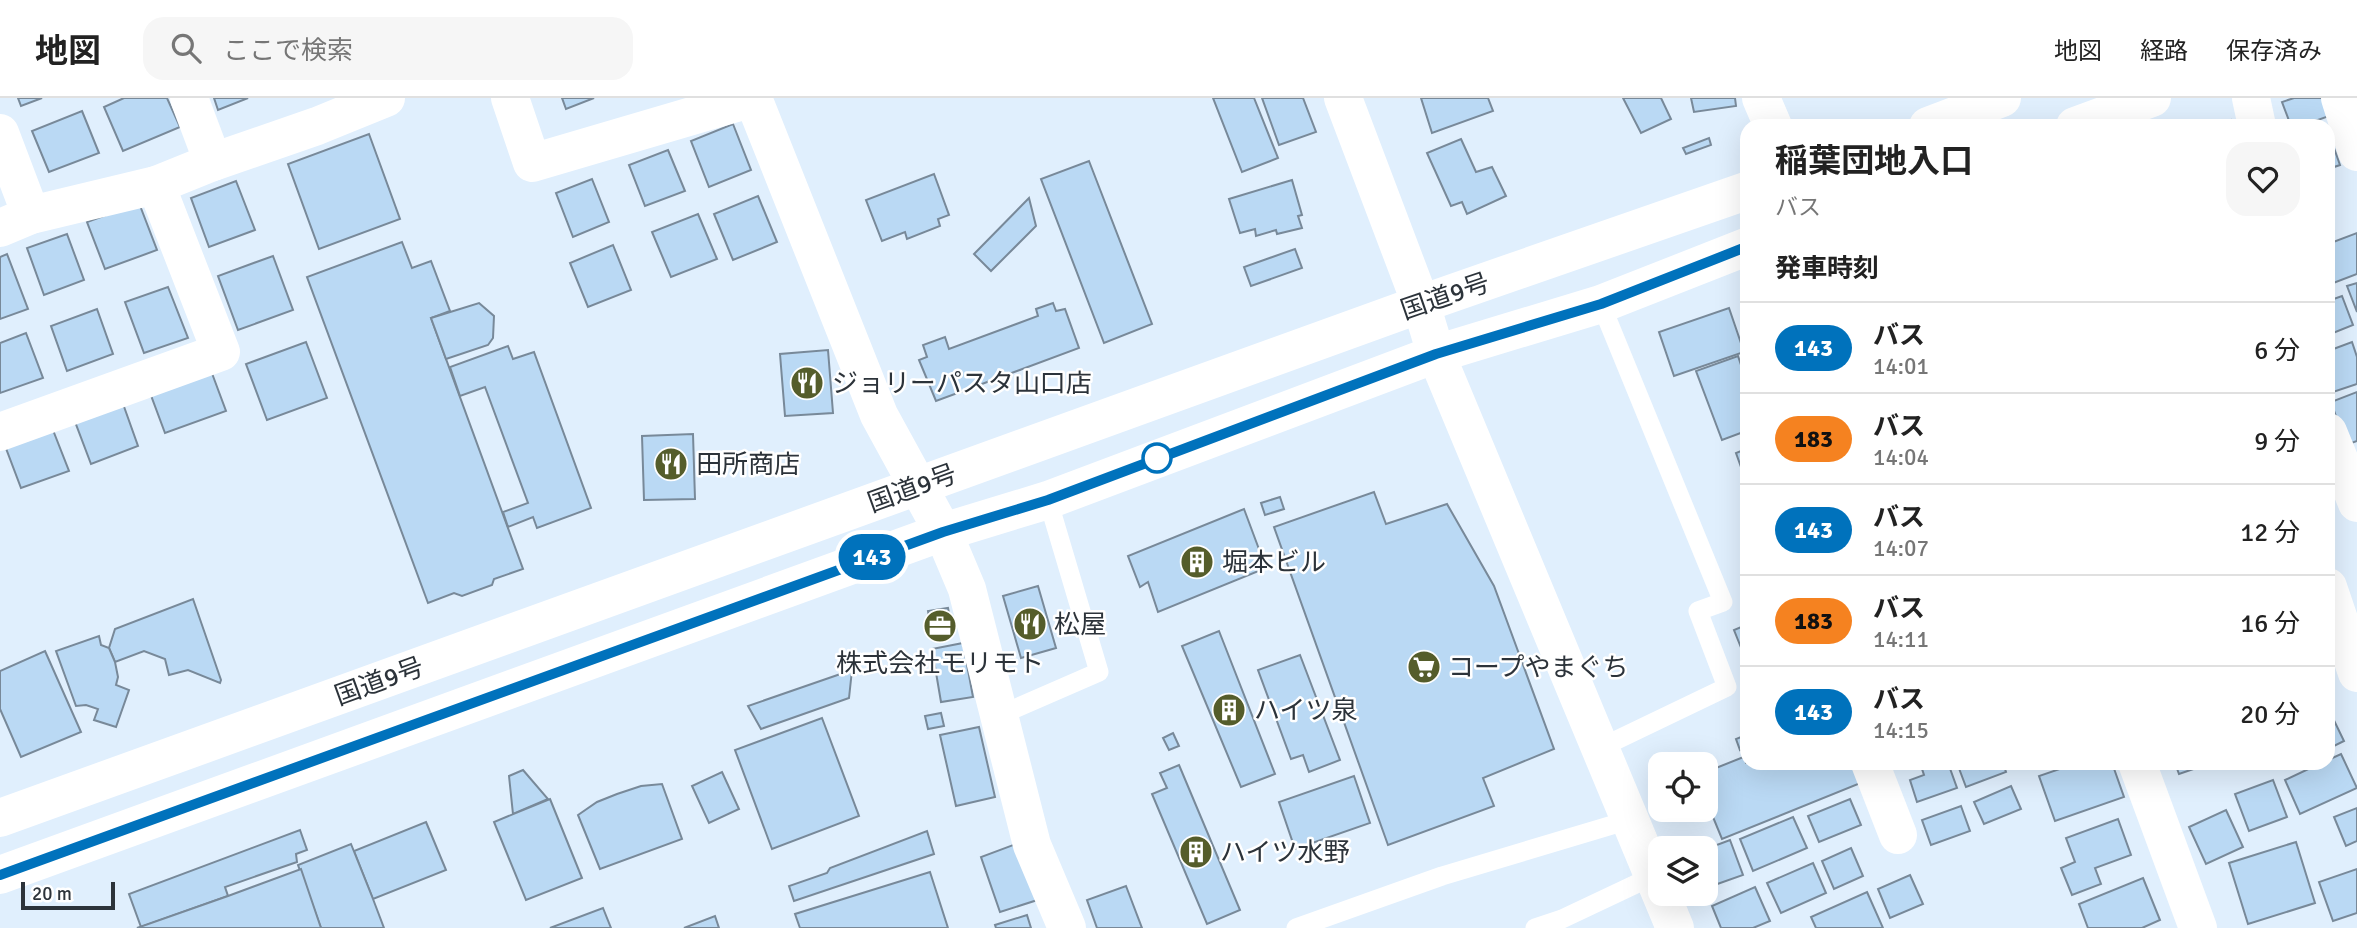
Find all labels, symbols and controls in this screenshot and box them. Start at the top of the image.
search box [143,17,633,80]
icon: search [167,29,205,67]
text: 地図 [35,31,101,72]
text: ここで検索 [223,35,353,67]
text: 地図 [2054,36,2102,66]
text: 経路 [2140,36,2188,66]
text: 保存済み [2226,36,2322,66]
text: 稲葉団地入口 [1775,141,1973,182]
button: heart [2226,142,2300,216]
text: バス [1775,193,1821,222]
text: 発車時刻 [1775,253,1879,285]
street label: 国道9号 [1397,267,1494,327]
text: バス [1873,320,1925,352]
text: 143 [1794,333,1833,363]
text: 6 分 [2254,335,2300,367]
text: 14:01 [1873,352,1929,381]
restaurant icon: ジョリーパスタ山口店 [788,364,826,402]
place label: ジョリーパスタ山口店 [832,368,1092,400]
text: バス [1873,411,1925,443]
text: 183 [1794,424,1833,454]
text: 9 分 [2254,426,2300,458]
unlabelled marker [1142,443,1172,473]
text: 14:04 [1873,443,1929,472]
restaurant icon: 田所商店 [652,445,690,483]
place label: 田所商店 [696,449,800,481]
street label: 国道9号 [864,458,961,520]
text: バス [1873,502,1925,534]
text: 143 [1794,515,1833,545]
text: 12 分 [2240,517,2300,549]
line badge: 143 [832,534,912,580]
text: 14:07 [1873,534,1929,563]
text: 143 [853,542,891,572]
building icon: 堀本ビル [1178,543,1216,581]
place label: 堀本ビル [1222,547,1326,579]
text: バス [1873,593,1925,625]
restaurant icon: 松屋 [1011,605,1049,643]
text: 183 [1794,606,1833,636]
office icon: 株式会社モリモト [921,607,959,645]
text: 16 分 [2240,608,2300,640]
place label: 松屋 [1054,609,1106,641]
text: 14:11 [1873,625,1929,654]
place label: 株式会社モリモト [836,648,1044,680]
supermarket icon: コープやまぐち [1405,648,1443,686]
street label: 国道9号 [331,651,428,713]
place label: コープやまぐち [1448,652,1628,684]
text: バス [1873,684,1925,716]
building icon: ハイツ泉 [1210,691,1248,729]
place label: ハイツ泉 [1254,695,1357,727]
text: 143 [1794,697,1833,727]
text: 20 分 [2240,699,2300,731]
text: 14:15 [1873,716,1929,745]
map controls [1648,752,1718,906]
button: locate [1648,752,1718,822]
building icon: ハイツ水野 [1177,833,1215,871]
button: layers [1648,836,1718,906]
place label: ハイツ水野 [1220,837,1349,869]
scale bar [21,879,116,911]
text: 20 m [32,882,72,906]

